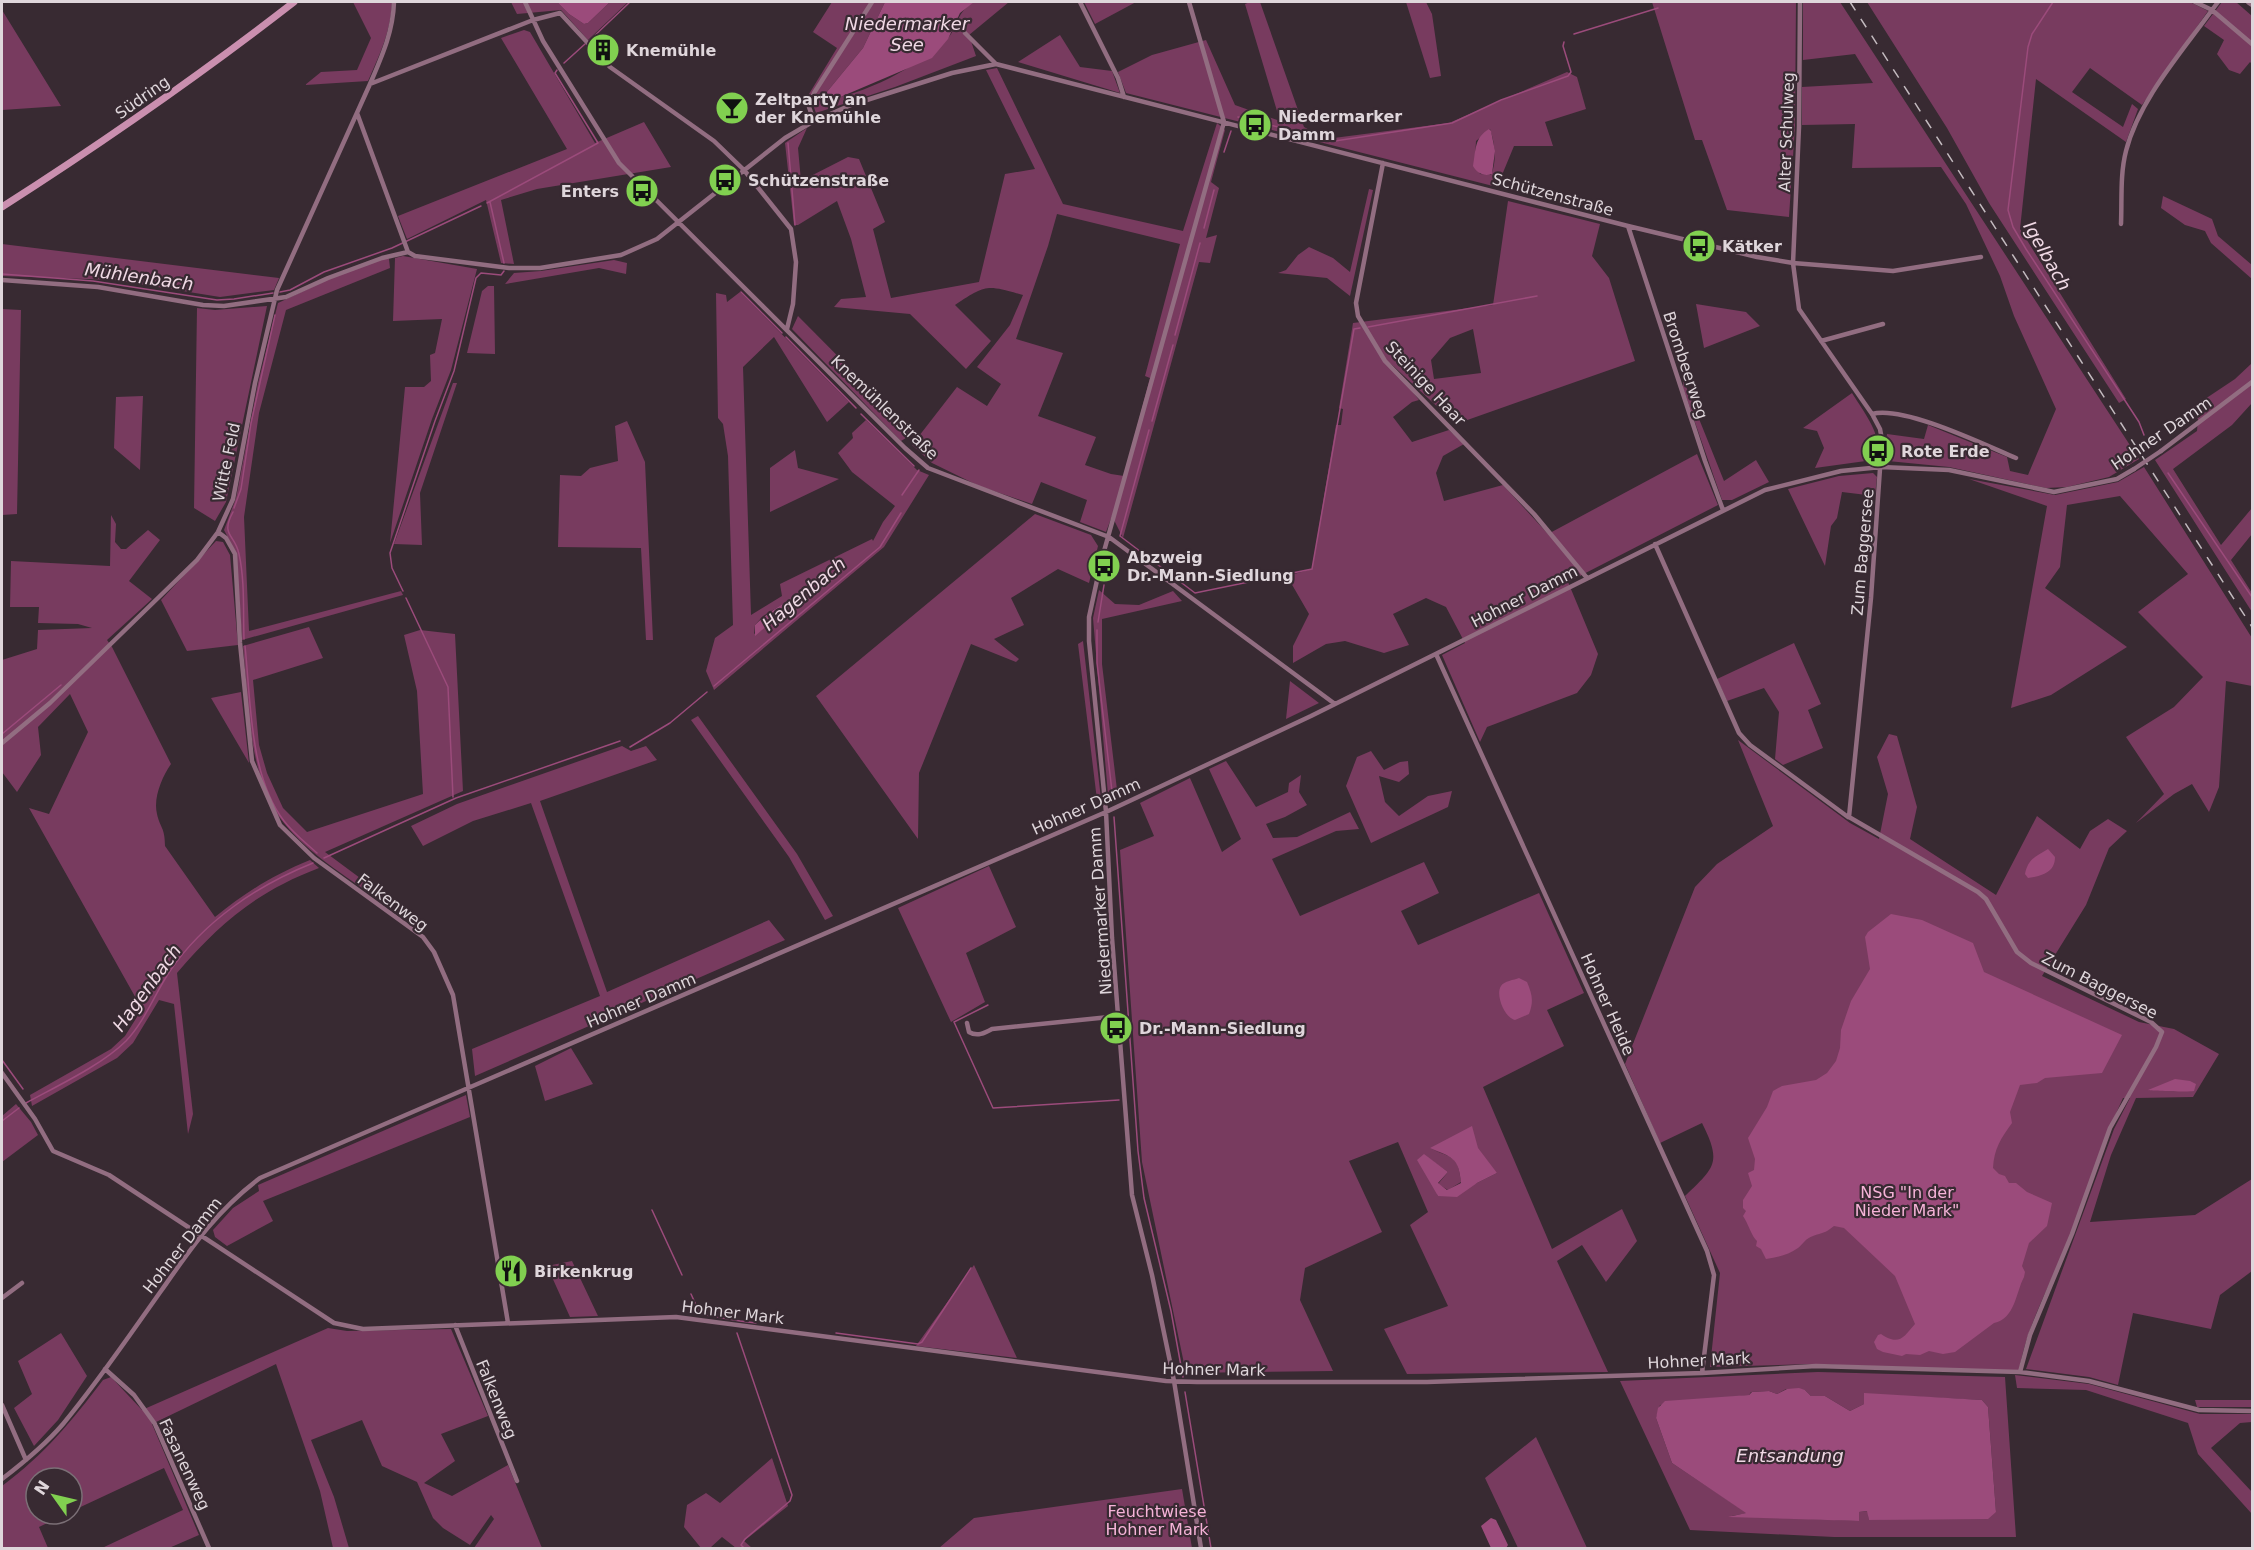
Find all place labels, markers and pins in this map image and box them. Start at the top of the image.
building icon: Knemühle [585,32,621,68]
place label: Knemühle [626,41,717,60]
bar icon: Zeltparty an der Knemühle [714,90,750,126]
place label: Zeltparty an der Knemühle [755,90,881,127]
bus stop icon: Niedermarker Damm [1237,107,1273,143]
place label: Niedermarker Damm [1278,107,1402,144]
bus stop icon: Schützenstraße [707,162,743,198]
place label: Schützenstraße [748,171,889,190]
bus stop icon: Enters [624,173,660,209]
place label: Enters [561,182,619,201]
bus stop icon: Kätker [1681,228,1717,264]
place label: Kätker [1722,237,1782,256]
bus stop icon: Rote Erde [1860,433,1896,469]
place label: Rote Erde [1901,442,1990,461]
bus stop icon: Abzweig Dr.-Mann-Siedlung [1086,548,1122,584]
place label: Abzweig Dr.-Mann-Siedlung [1127,548,1294,585]
bus stop icon: Dr.-Mann-Siedlung [1098,1010,1134,1046]
place label: Dr.-Mann-Siedlung [1139,1019,1306,1038]
restaurant icon: Birkenkrug [493,1253,529,1289]
place label: Birkenkrug [534,1262,633,1281]

